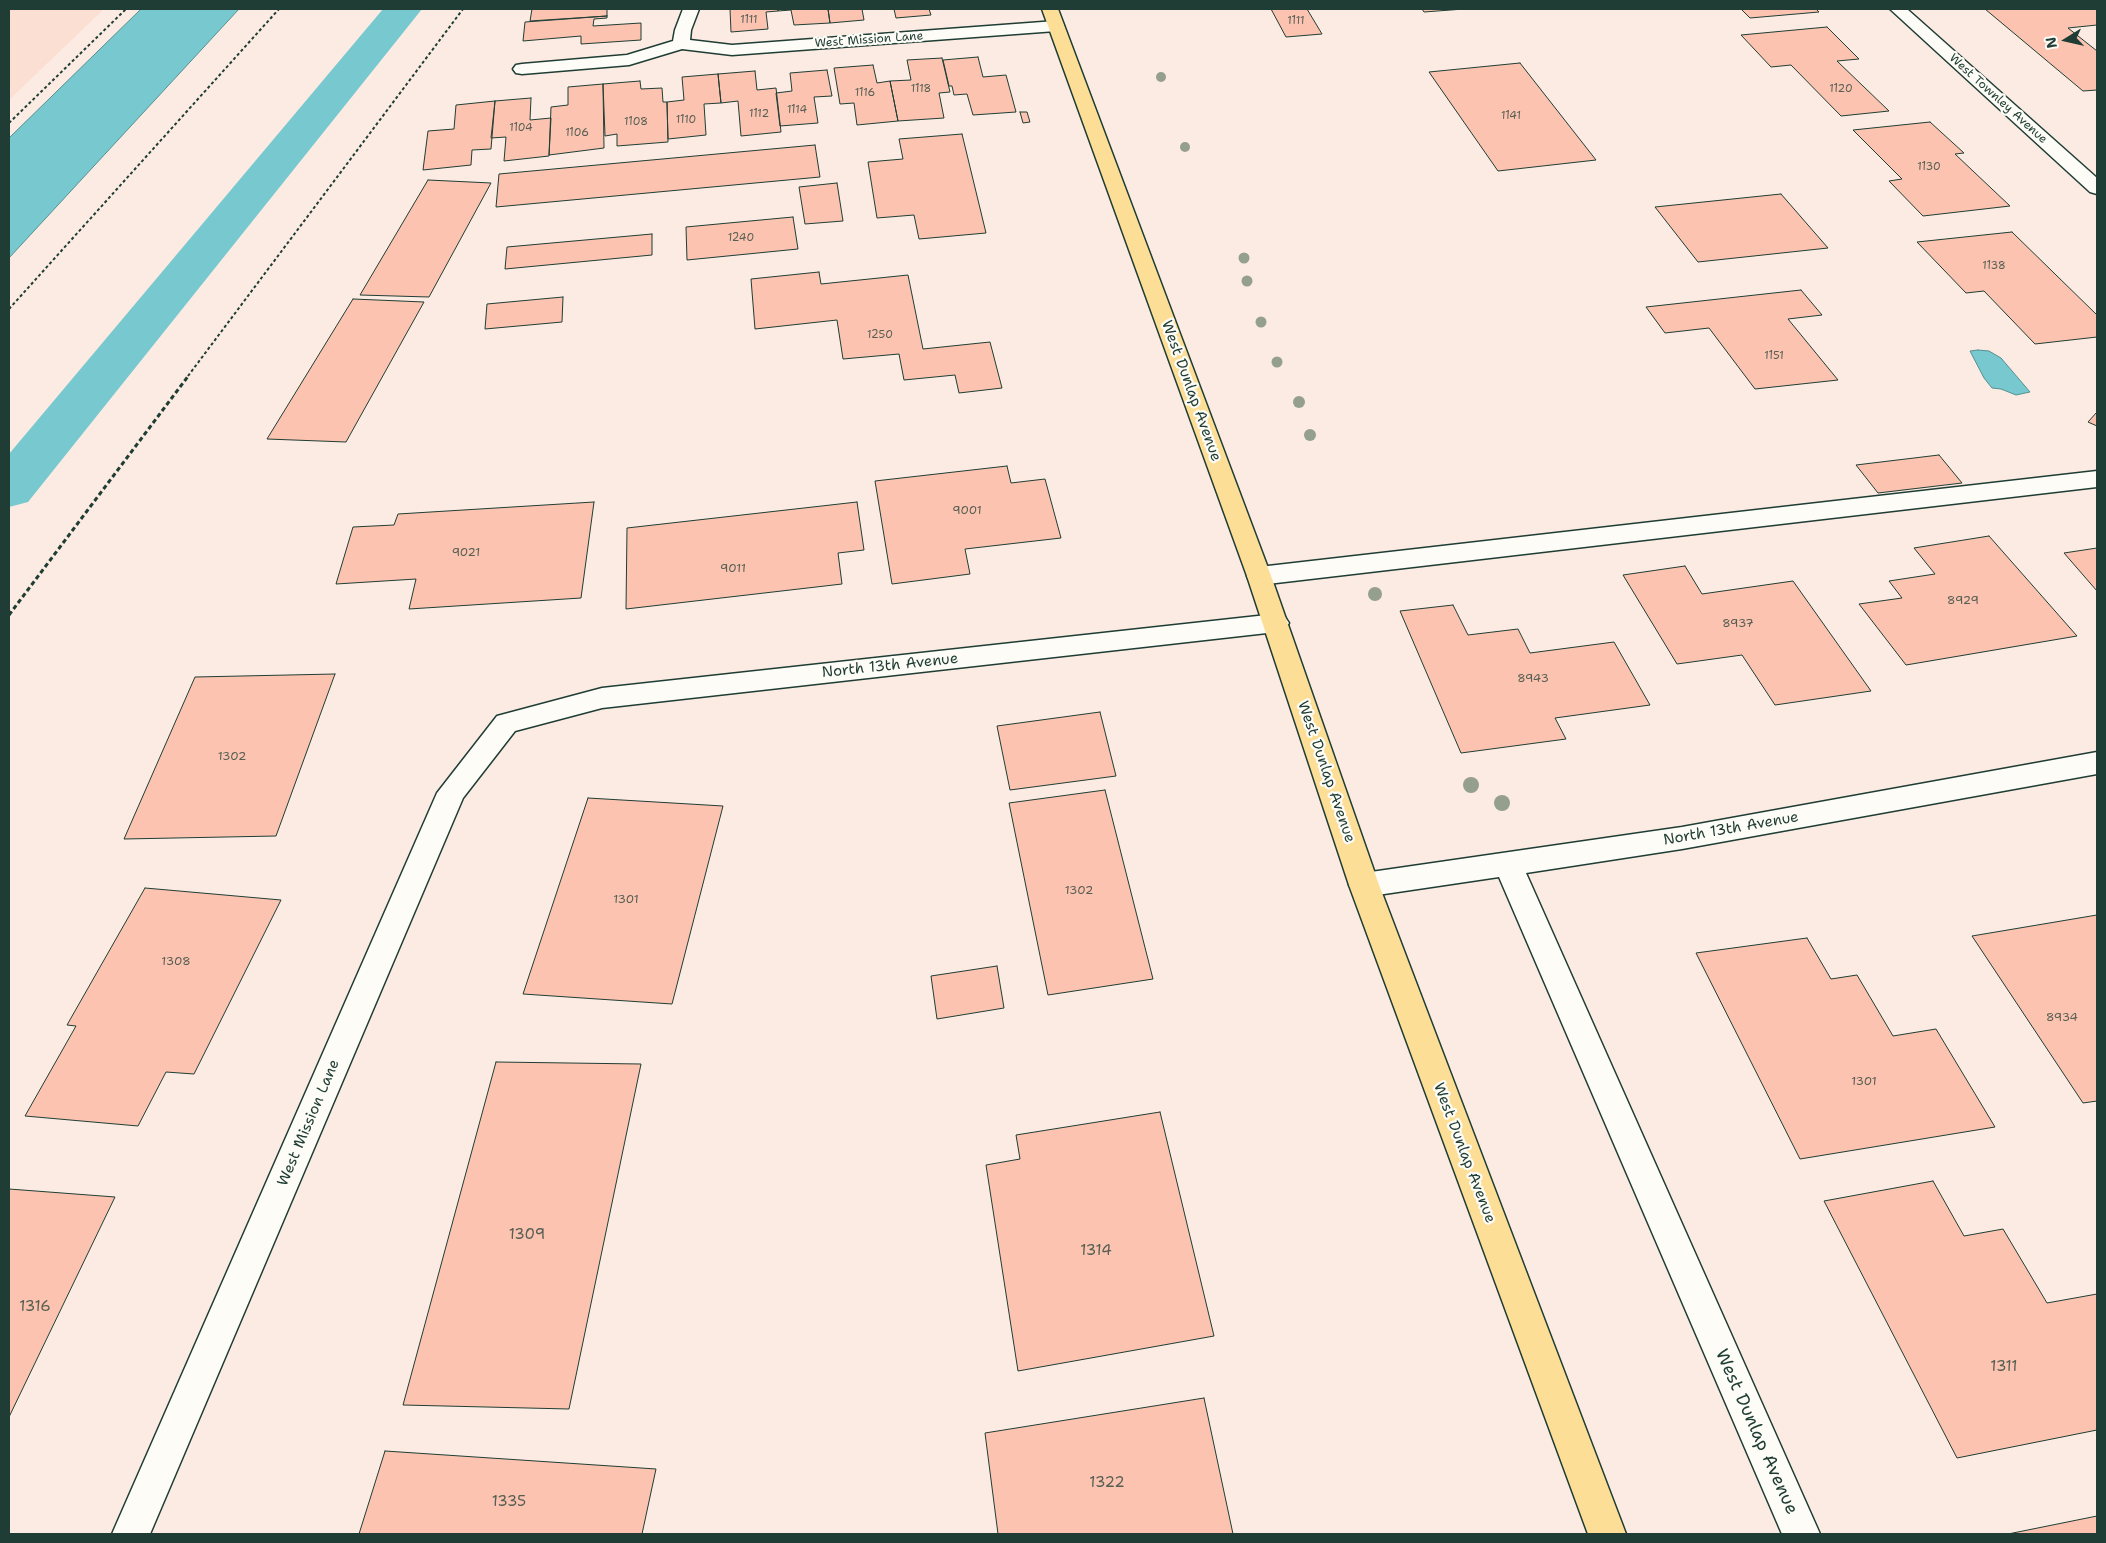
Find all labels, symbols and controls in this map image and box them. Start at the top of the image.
house number: 1111 [740,13,758,27]
house number: 1111 [1287,14,1305,28]
north arrow [2041,15,2091,65]
street label: West Mission Lane [814,29,924,51]
text: N [2041,36,2061,50]
street label: West Townley Avenue [1946,51,2050,147]
house number: 1118 [911,82,931,96]
house number: 1120 [1829,82,1853,96]
house number: 1116 [855,86,875,100]
house number: 1114 [787,103,807,117]
house number: 1112 [749,107,769,121]
house number: 1141 [1501,109,1521,123]
house number: 1110 [676,113,696,127]
house number: 1108 [624,115,648,129]
house number: 1104 [509,121,533,135]
house number: 1106 [565,126,589,140]
house number: 1130 [1917,160,1941,174]
house number: 1240 [728,231,754,245]
house number: 1138 [1982,259,2006,273]
street label: West Dunlap Avenue [1157,318,1225,464]
house number: 1250 [867,328,893,342]
house number: 1151 [1764,349,1784,363]
house number: 9001 [952,504,982,518]
house number: 9021 [452,546,480,560]
house number: 9011 [720,562,746,576]
house number: 8929 [1947,594,1979,608]
house number: 8937 [1722,617,1754,631]
street label: North 13th Avenue [821,650,959,682]
house number: 8943 [1517,672,1549,686]
street label: West Dunlap Avenue [1293,699,1359,845]
house number: 1302 [218,750,246,764]
street label: North 13th Avenue [1662,808,1800,850]
house number: 1302 [1065,884,1093,898]
house number: 1301 [613,893,639,907]
house number: 1308 [161,955,191,969]
house number: 8934 [2046,1011,2078,1025]
street label: West Mission Lane [274,1057,344,1189]
house number: 1301 [1851,1075,1877,1089]
street label: West Dunlap Avenue [1429,1080,1499,1226]
house number: 1309 [509,1226,545,1244]
house number: 1314 [1080,1242,1112,1260]
house number: 1316 [19,1298,51,1316]
street label: West Dunlap Avenue [1710,1346,1802,1518]
house number: 1311 [1990,1358,2018,1376]
house number: 1322 [1089,1474,1125,1492]
house number: 1335 [492,1493,526,1511]

